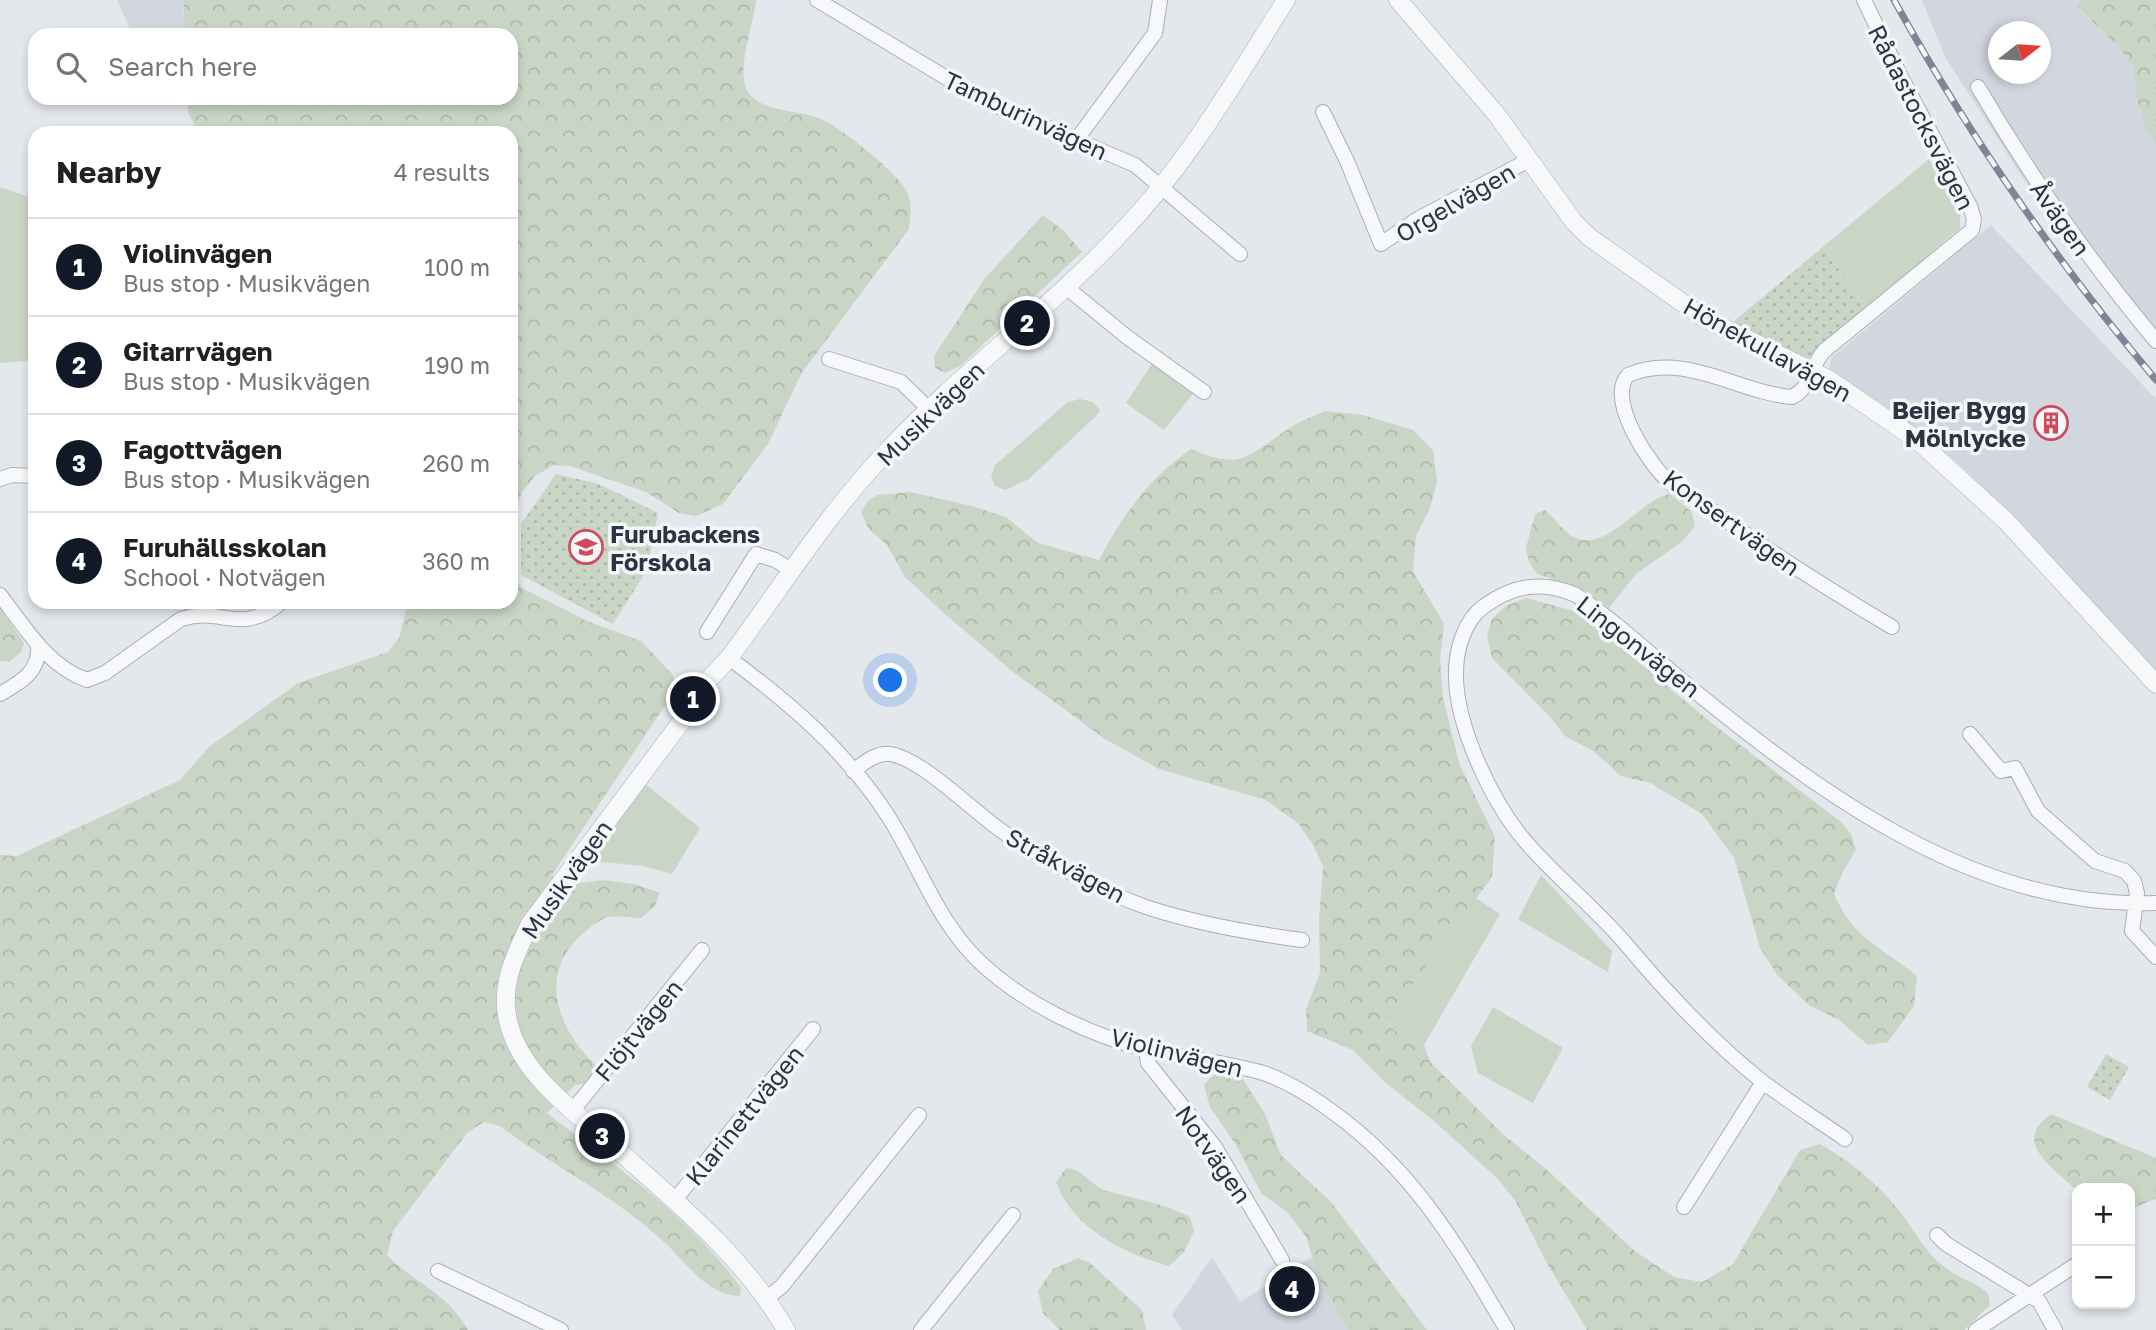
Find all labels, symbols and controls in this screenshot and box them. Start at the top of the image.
street label: Rådastocksvägen [1863,20,1981,214]
north arrow [1988,21,2051,84]
search box [28,28,518,105]
icon: search [52,48,90,86]
text: Search here [108,51,257,82]
street label: Tamburinvägen [940,64,1112,166]
text: Nearby [56,154,161,190]
street label: Orgelvägen [1390,156,1520,248]
text: 4 results [394,158,490,186]
street label: Åvägen [2025,175,2097,261]
text: Violinvägen [123,238,272,269]
text: 1 [73,253,85,281]
text: 100 m [424,253,490,281]
text: Bus stop · Musikvägen [123,269,370,297]
street label: Hönekullavägen [1679,291,1857,407]
pin: 2 [1004,297,1050,349]
text: Gitarrvägen [123,336,272,367]
text: 2 [72,351,86,379]
text: 190 m [425,351,490,379]
street label: Musikvägen [870,355,990,471]
text: Bus stop · Musikvägen [123,367,370,395]
place label: Beijer Bygg Mölnlycke [1892,395,2026,452]
building icon: Beijer Bygg Mölnlycke [2032,404,2070,442]
text: Fagottvägen [123,434,282,465]
text: 3 [72,449,86,477]
text: 260 m [422,449,490,477]
street label: Konsertvägen [1658,463,1806,581]
text: Bus stop · Musikvägen [123,465,370,493]
place label: Furubackens Förskola [610,519,760,576]
school or university icon: Furubackens Förskola [567,528,605,566]
text: Furuhällsskolan [123,532,327,563]
text: 4 [72,547,86,575]
text: 360 m [422,547,490,575]
text: School · Notvägen [123,563,326,591]
street label: Lingonvägen [1572,589,1706,703]
your location [873,663,907,697]
pin: 1 [670,673,716,725]
street label: Musikvägen [515,814,617,944]
street label: Stråkvägen [1001,821,1131,909]
street label: Flöjtvägen [588,973,688,1087]
street label: Violinvägen [1108,1022,1246,1082]
street label: Klarinettvägen [679,1039,809,1191]
street label: Notvägen [1170,1100,1258,1208]
pin: 3 [579,1110,625,1162]
map controls [2072,1183,2135,1309]
button: + [2072,1183,2135,1246]
button: − [2072,1246,2135,1309]
pin: 4 [1269,1263,1315,1315]

